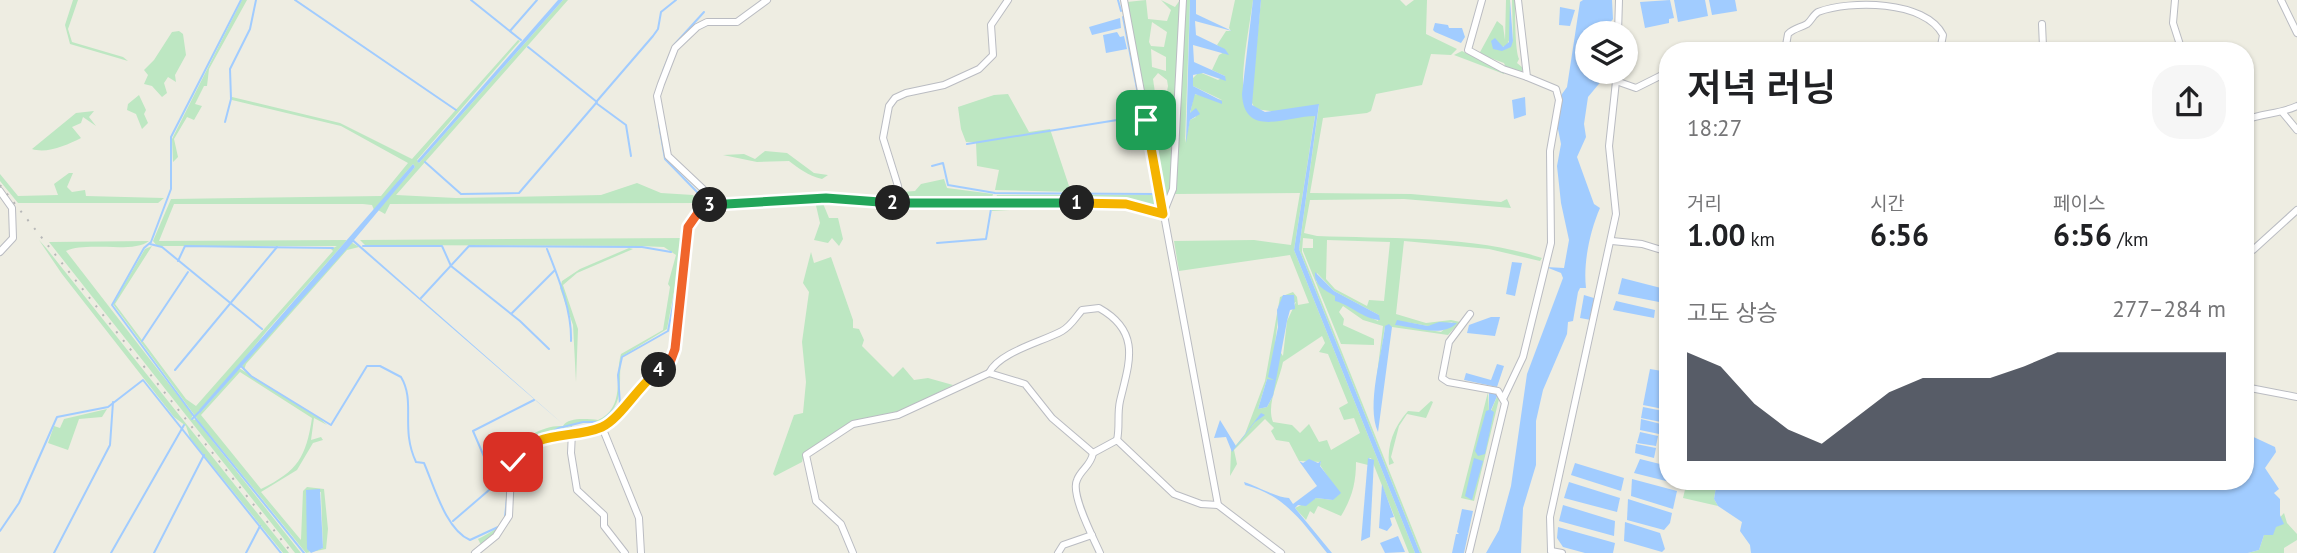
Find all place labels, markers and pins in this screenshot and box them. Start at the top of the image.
pin [1116,90,1176,150]
pin: 2 [876,186,910,220]
pin: 1 [1060,186,1094,220]
pin: 3 [692,188,728,222]
pin: 4 [642,352,676,388]
pin [483,432,543,492]

